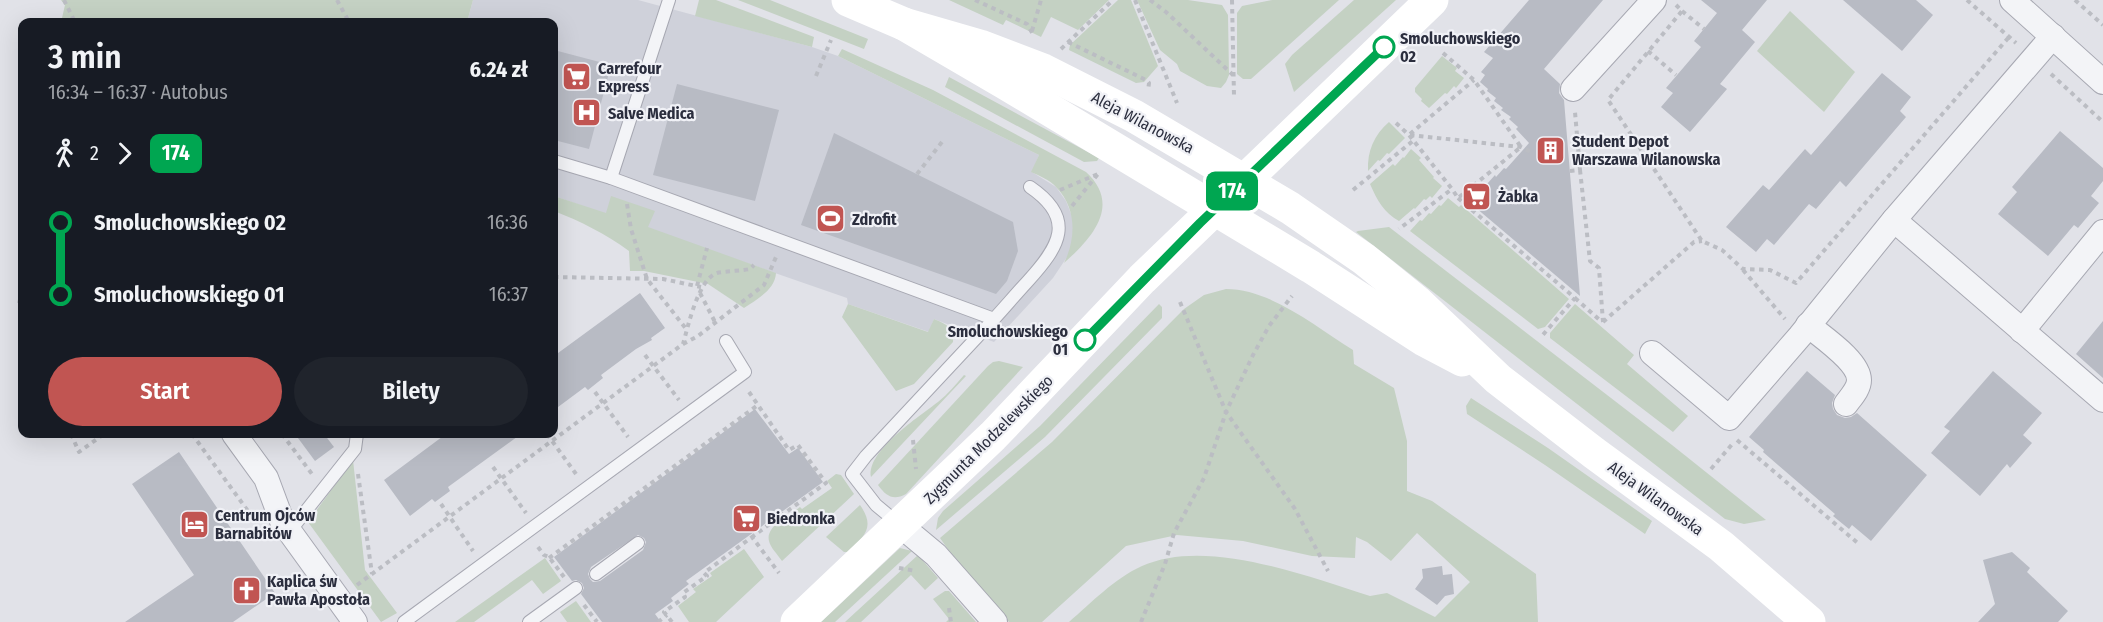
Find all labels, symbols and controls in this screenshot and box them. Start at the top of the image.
place label: Smoluchowskiego 02 [1400,29,1521,66]
marker: Smoluchowskiego 02 [1373,36,1395,58]
text: 3 min [48,37,122,77]
text: 6.24 zł [470,56,528,83]
place label: Carrefour Express [598,59,662,96]
supermarket icon: Carrefour Express [561,61,593,93]
text: 16:34 – 16:37 · Autobus [48,80,228,104]
street label: Aleja Wilanowska [1088,87,1197,158]
hospital icon: Salve Medica [571,97,603,129]
place label: Salve Medica [608,104,694,123]
place label: Student Depot Warszawa Wilanowska [1572,132,1721,169]
building icon: Student Depot Warszawa Wilanowska [1535,134,1567,166]
icon: walk [48,137,81,170]
icon: forward [108,137,141,170]
text: 174 [162,140,190,166]
text: 2 [90,141,99,165]
line badge: 174 [1198,172,1266,210]
text: 174 [1218,178,1246,204]
supermarket icon: Żabka [1461,180,1493,212]
place label: Żabka [1498,187,1538,206]
sports icon: Zdrofit [815,203,847,235]
text: Smoluchowskiego 02 [94,209,286,236]
text: 16:36 [487,210,528,234]
place label: Zdrofit [852,210,897,229]
text: Smoluchowskiego 01 [94,281,285,308]
text: 16:37 [489,282,528,306]
place label: Smoluchowskiego 01 [948,322,1068,359]
marker: Smoluchowskiego 01 [1074,329,1096,351]
button: Start [48,357,282,426]
button: Bilety [294,357,528,426]
street label: Zygmunta Modzelewskiego [920,371,1057,508]
street label: Aleja Wilanowska [1604,457,1707,539]
supermarket icon: Biedronka [730,502,762,534]
place label: Centrum Ojców Barnabitów [215,506,315,543]
hotel icon: Centrum Ojców Barnabitów [178,508,210,540]
place label: Biedronka [767,509,835,528]
place label: Kaplica św Pawła Apostoła [267,572,370,609]
church icon: Kaplica św Pawła Apostoła [230,574,262,606]

